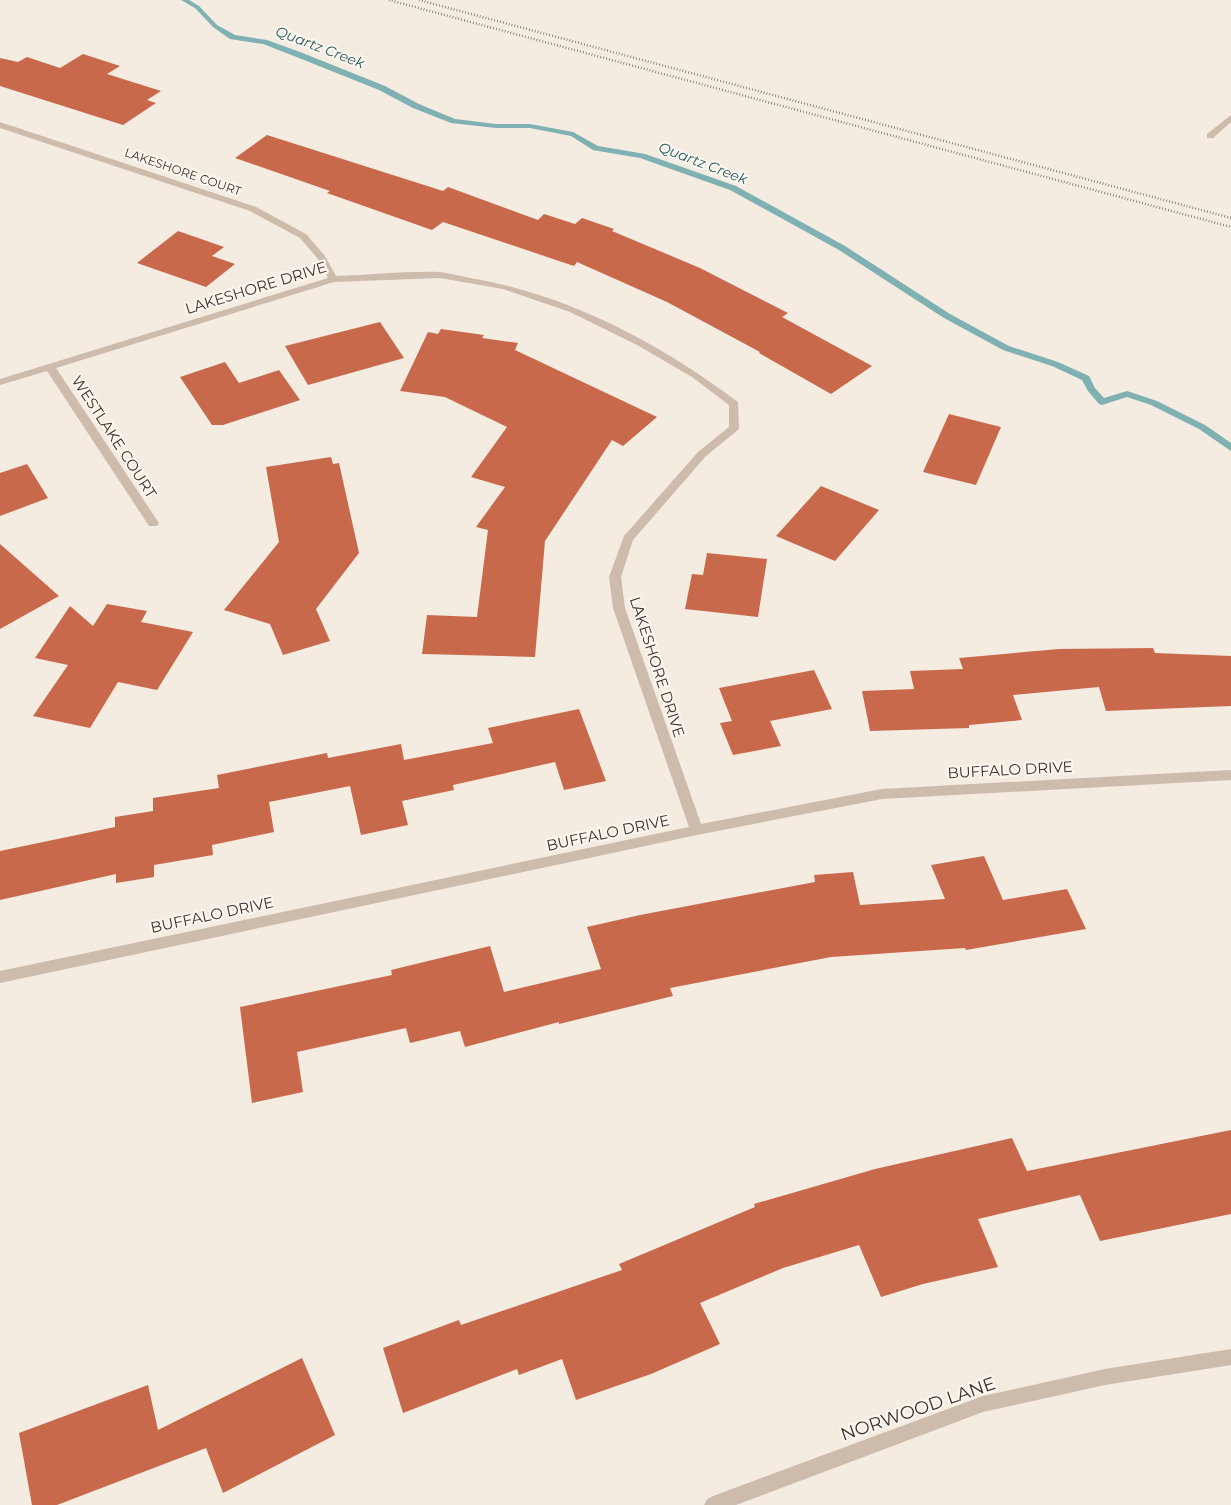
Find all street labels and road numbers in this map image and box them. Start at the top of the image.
street label: LAKESHORE COURT [123,145,244,199]
street label: LAKESHORE DRIVE [183,257,329,318]
street label: WESTLAKE COURT [68,372,161,502]
street label: LAKESHORE DRIVE [626,594,689,740]
street label: BUFFALO DRIVE [947,757,1073,782]
street label: BUFFALO DRIVE [545,810,671,855]
street label: BUFFALO DRIVE [149,892,275,937]
street label: NORWOOD LANE [838,1372,998,1446]

